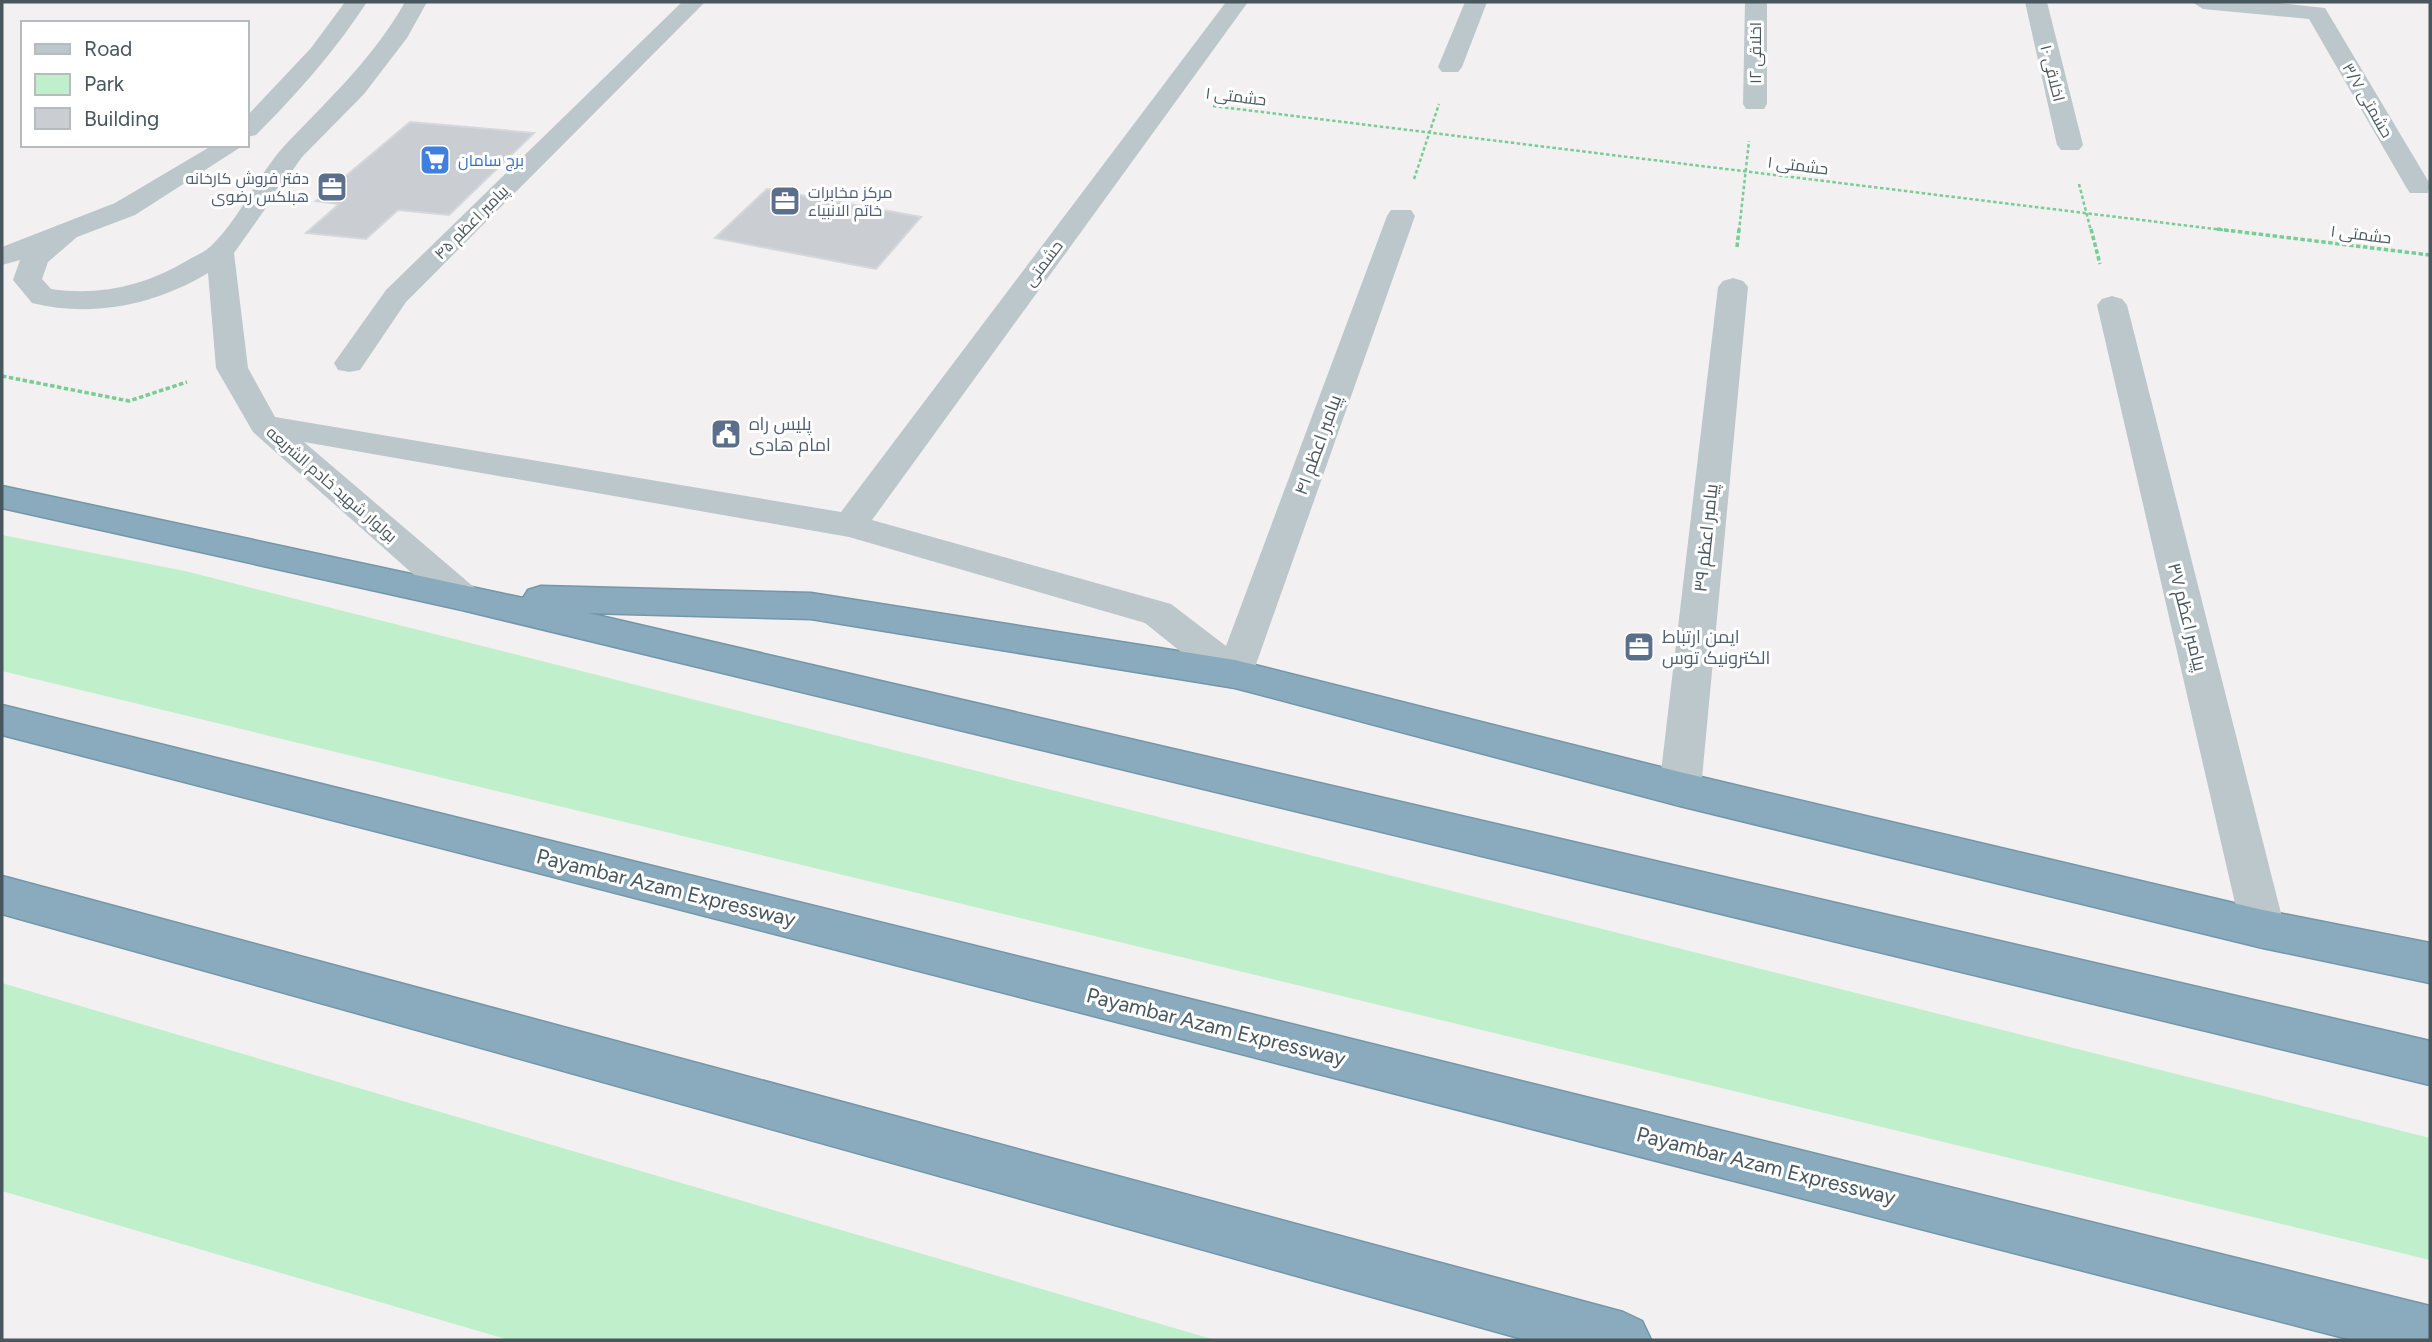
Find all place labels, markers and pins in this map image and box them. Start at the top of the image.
supermarket icon: برج سامان [418,143,452,177]
place label: برج سامان [458,151,524,172]
place label: دفتر فروش کارخانه هبلکس رضوی [185,169,309,207]
office icon: دفتر فروش کارخانه هبلکس رضوی [315,170,349,204]
place label: مرکز مخابرات خاتم الانبیاء [808,183,892,222]
office icon: مرکز مخابرات خاتم الانبیاء [768,184,802,218]
place label: پلیس راه امام هادی [749,413,831,457]
public building icon: پلیس راه امام هادی [709,417,743,451]
place label: ایمن ارتباط الکترونیک توس [1662,626,1770,669]
office icon: ایمن ارتباط الکترونیک توس [1622,630,1656,664]

